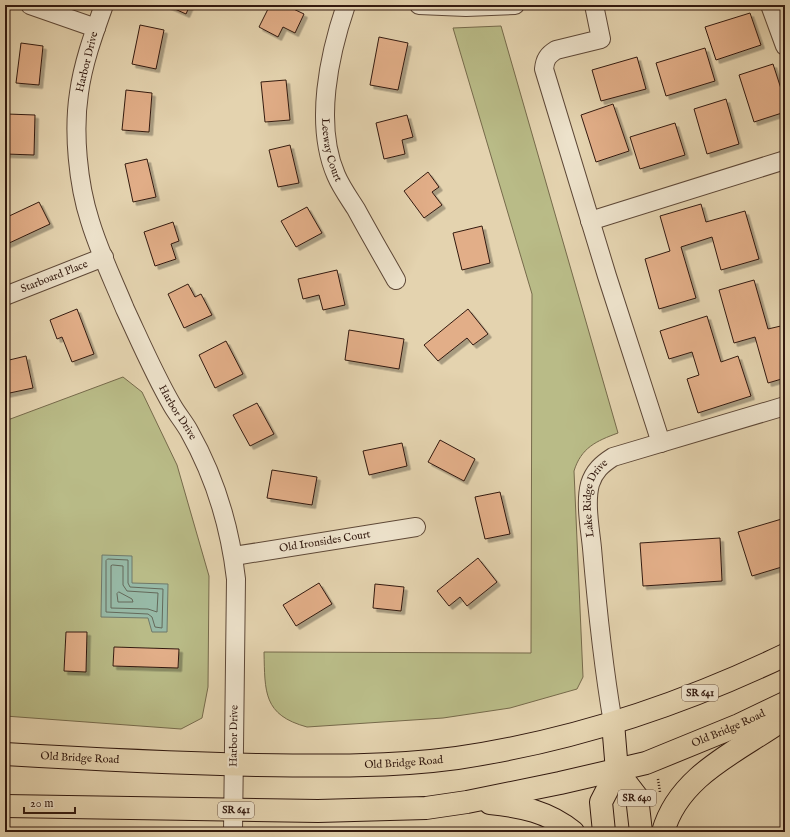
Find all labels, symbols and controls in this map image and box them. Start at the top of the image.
street label: Harbor Drive [73,30,101,94]
street label: Leeway Court [318,118,345,184]
street label: Starboard Place [19,257,90,296]
street label: Harbor Drive [155,383,200,442]
street label: Lake Ridge Drive [581,456,611,538]
street label: Old Ironsides Court [278,527,372,556]
road number: SR 641 [682,685,718,701]
street label: Harbor Drive [226,705,242,767]
street label: Old Bridge Road [690,706,768,751]
street label: Old Bridge Road [40,749,120,767]
street label: Old Bridge Road [364,753,444,772]
scale bar [24,789,75,815]
road number: SR 640 [618,790,656,806]
text: 20 m [30,796,53,811]
road number: SR 641 [218,802,254,818]

